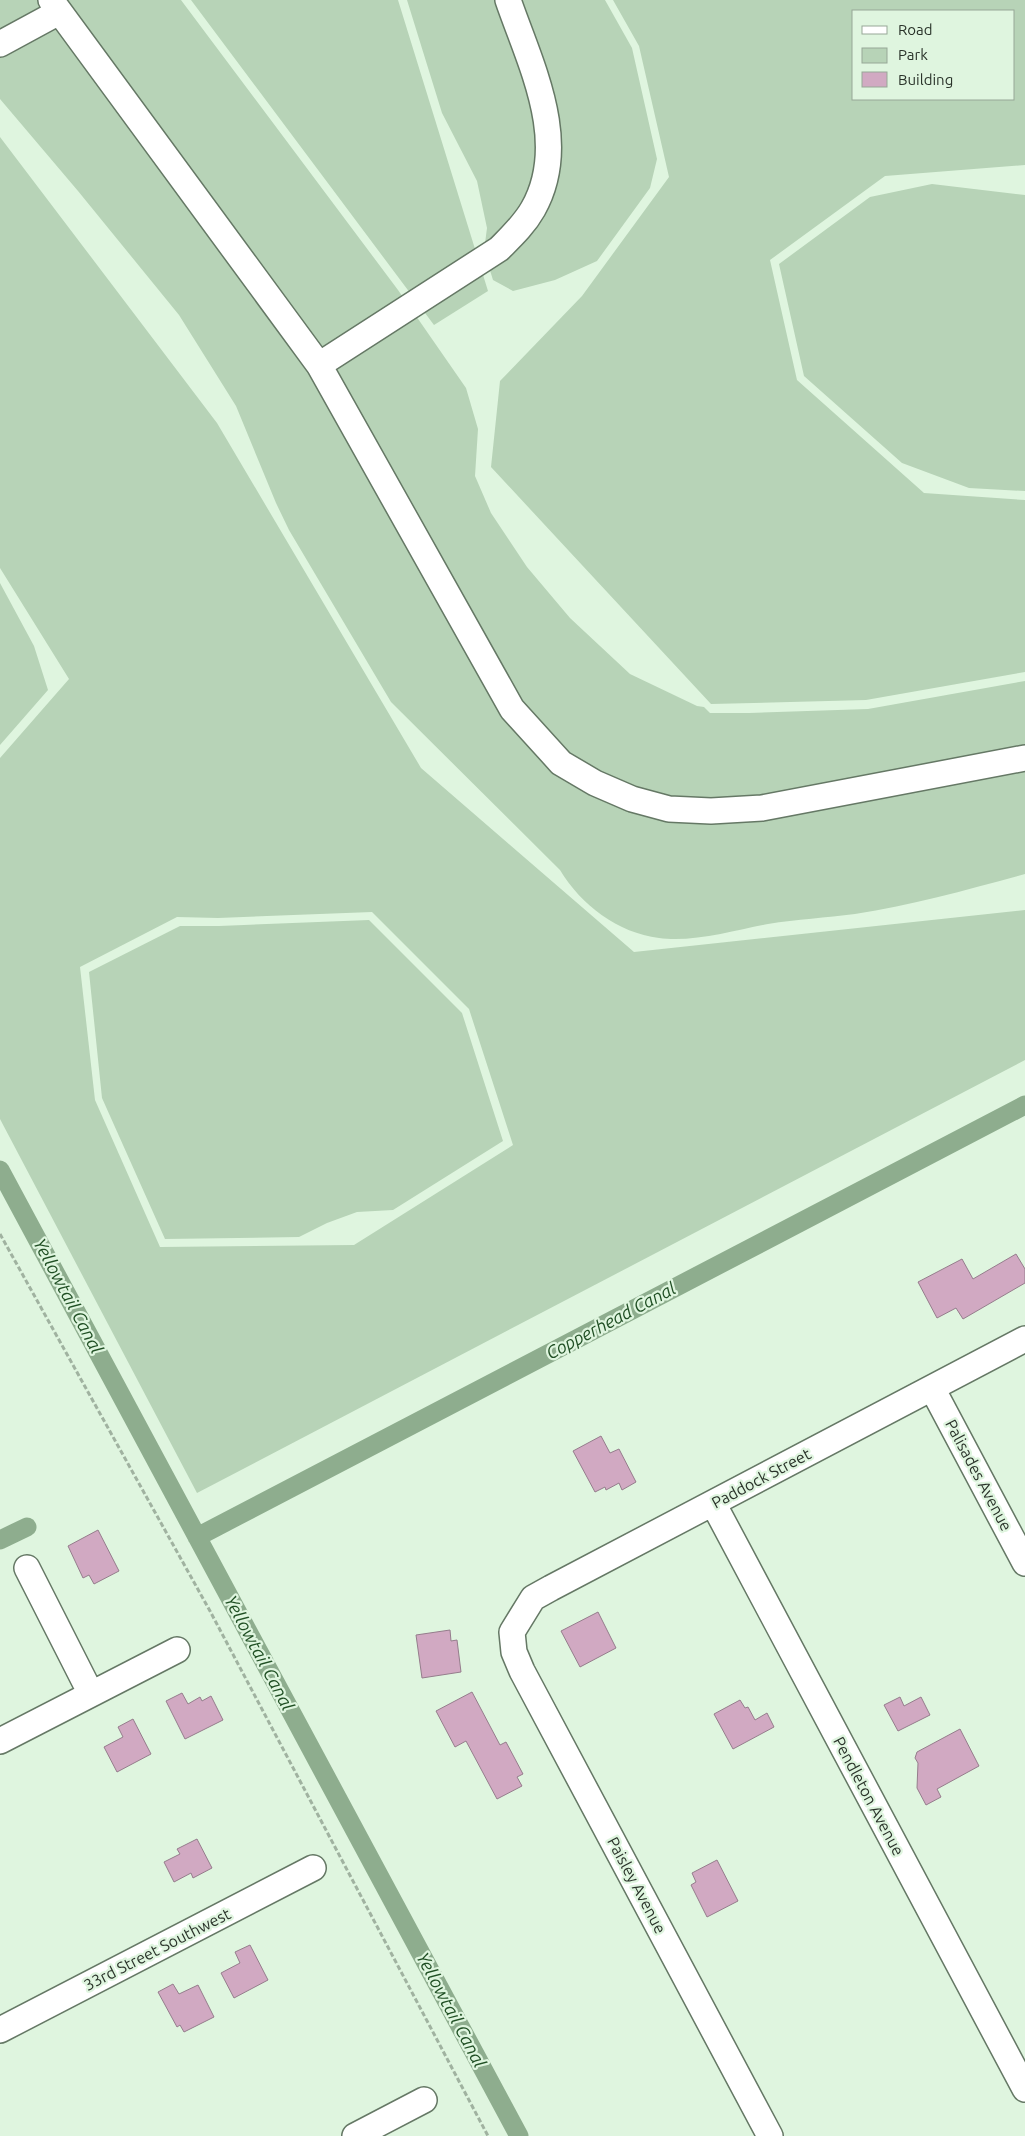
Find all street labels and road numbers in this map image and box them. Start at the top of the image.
street label: Palisades Avenue [942,1416,1016,1534]
street label: Paddock Street [708,1444,814,1512]
street label: Pendleton Avenue [830,1734,908,1858]
street label: Paisley Avenue [604,1834,670,1936]
street label: 33rd Street Southwest [81,1904,234,1994]

